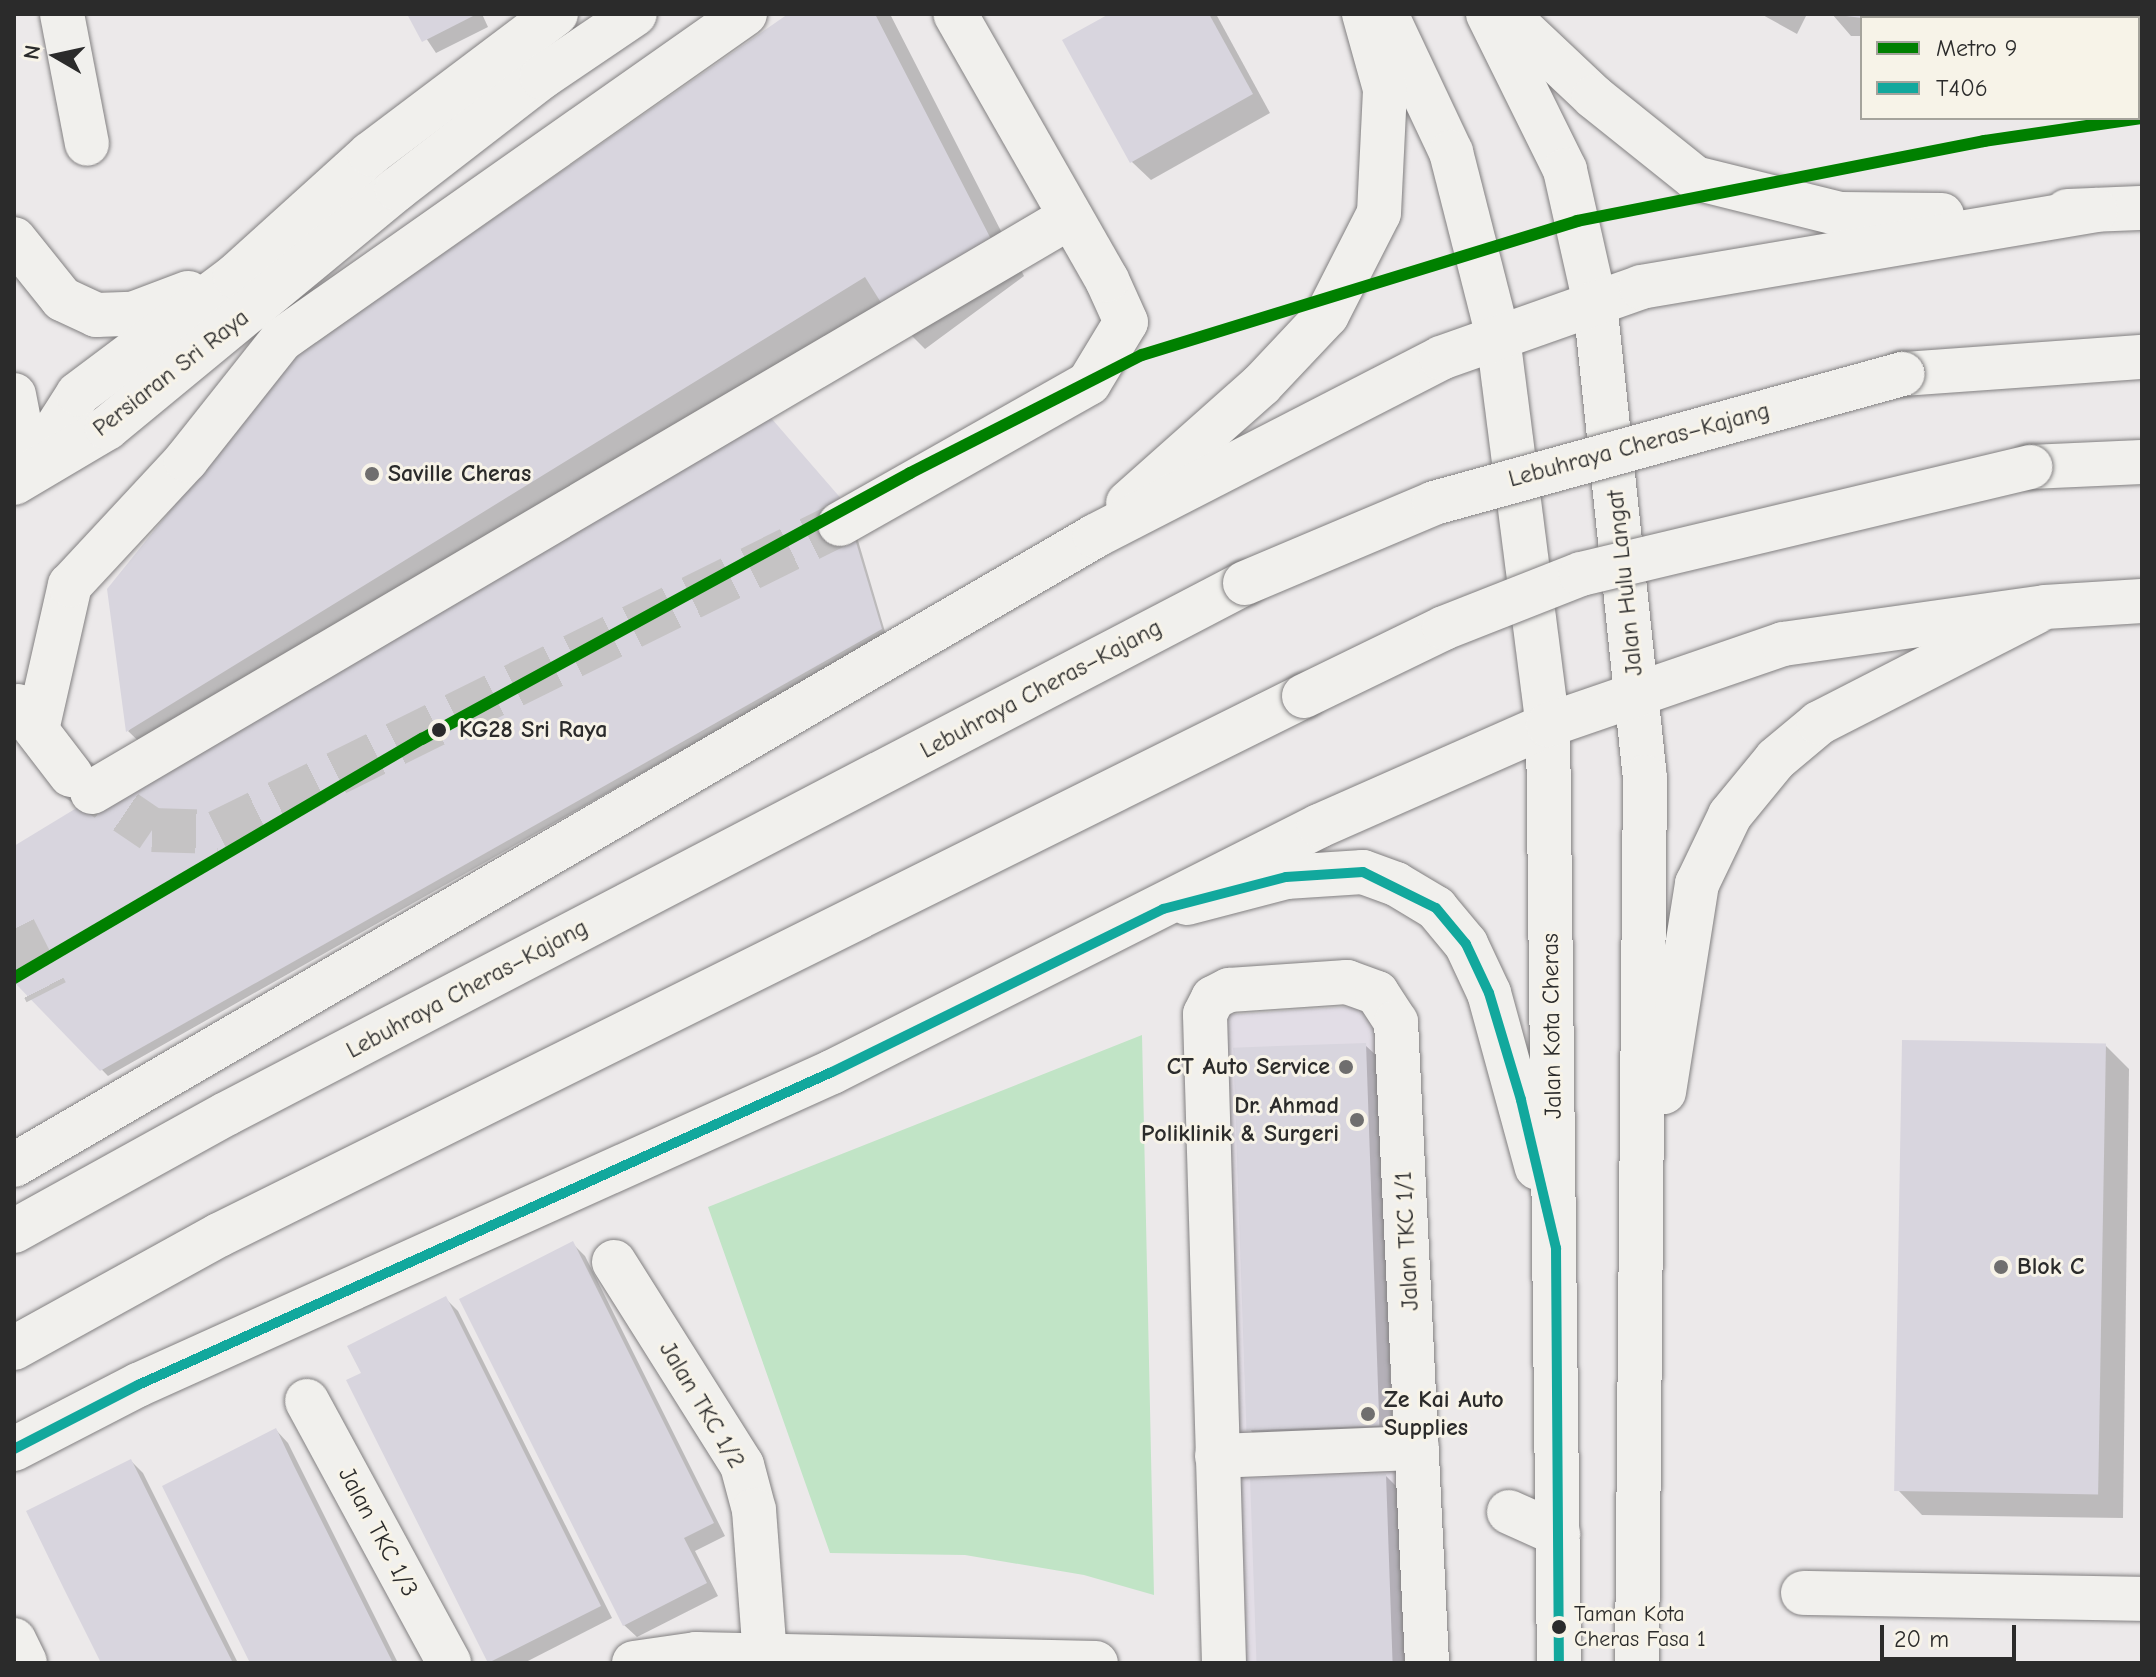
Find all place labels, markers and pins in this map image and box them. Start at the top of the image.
place label: Saville Cheras [388,460,531,488]
marker: Saville Cheras [363,465,381,483]
place label: KG28 Sri Raya [459,716,607,744]
marker: KG28 Sri Raya [426,717,452,743]
place label: CT Auto Service [1167,1053,1330,1081]
marker: CT Auto Service [1337,1058,1355,1076]
place label: Dr. Ahmad Poliklinik & Surgeri [1141,1092,1339,1148]
marker: Dr. Ahmad Poliklinik & Surgeri [1346,1109,1368,1131]
place label: Blok C [2017,1253,2084,1281]
marker: Blok C [1992,1258,2010,1276]
place label: Ze Kai Auto Supplies [1384,1386,1504,1442]
marker: Ze Kai Auto Supplies [1359,1405,1377,1423]
place label: Taman Kota Cheras Fasa 1 [1574,1601,1706,1652]
marker: Taman Kota Cheras Fasa 1 [1551,1619,1567,1635]

